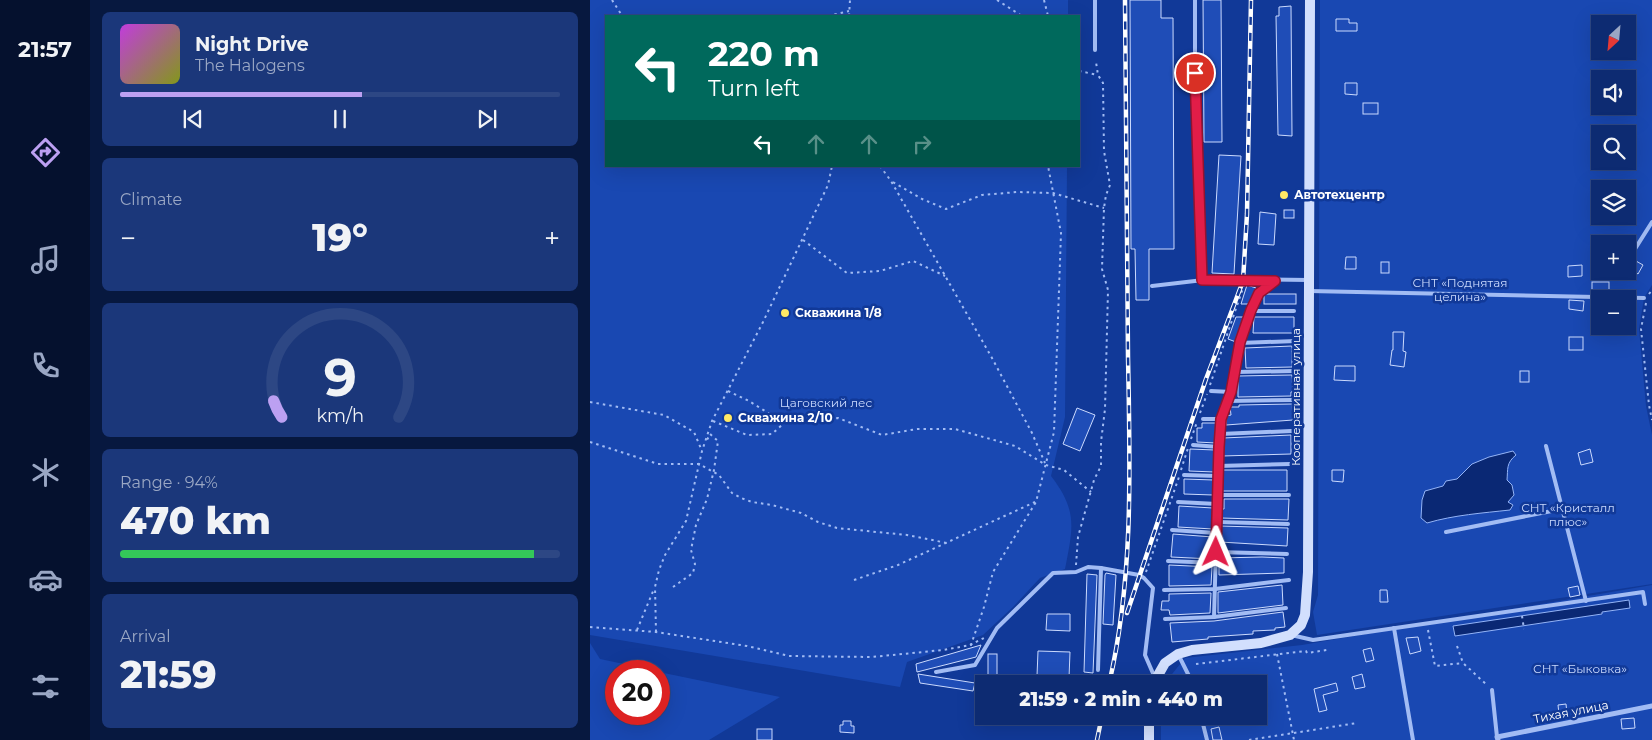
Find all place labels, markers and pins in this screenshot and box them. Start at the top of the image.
pin [1174,52,1216,94]
place label: Автотехцентр [1294,187,1385,202]
marker: Автотехцентр [1278,189,1290,201]
place label: Скважина 1/8 [795,305,882,320]
marker: Скважина 1/8 [779,307,791,319]
place label: Скважина 2/10 [738,410,833,425]
marker: Скважина 2/10 [722,412,734,424]

